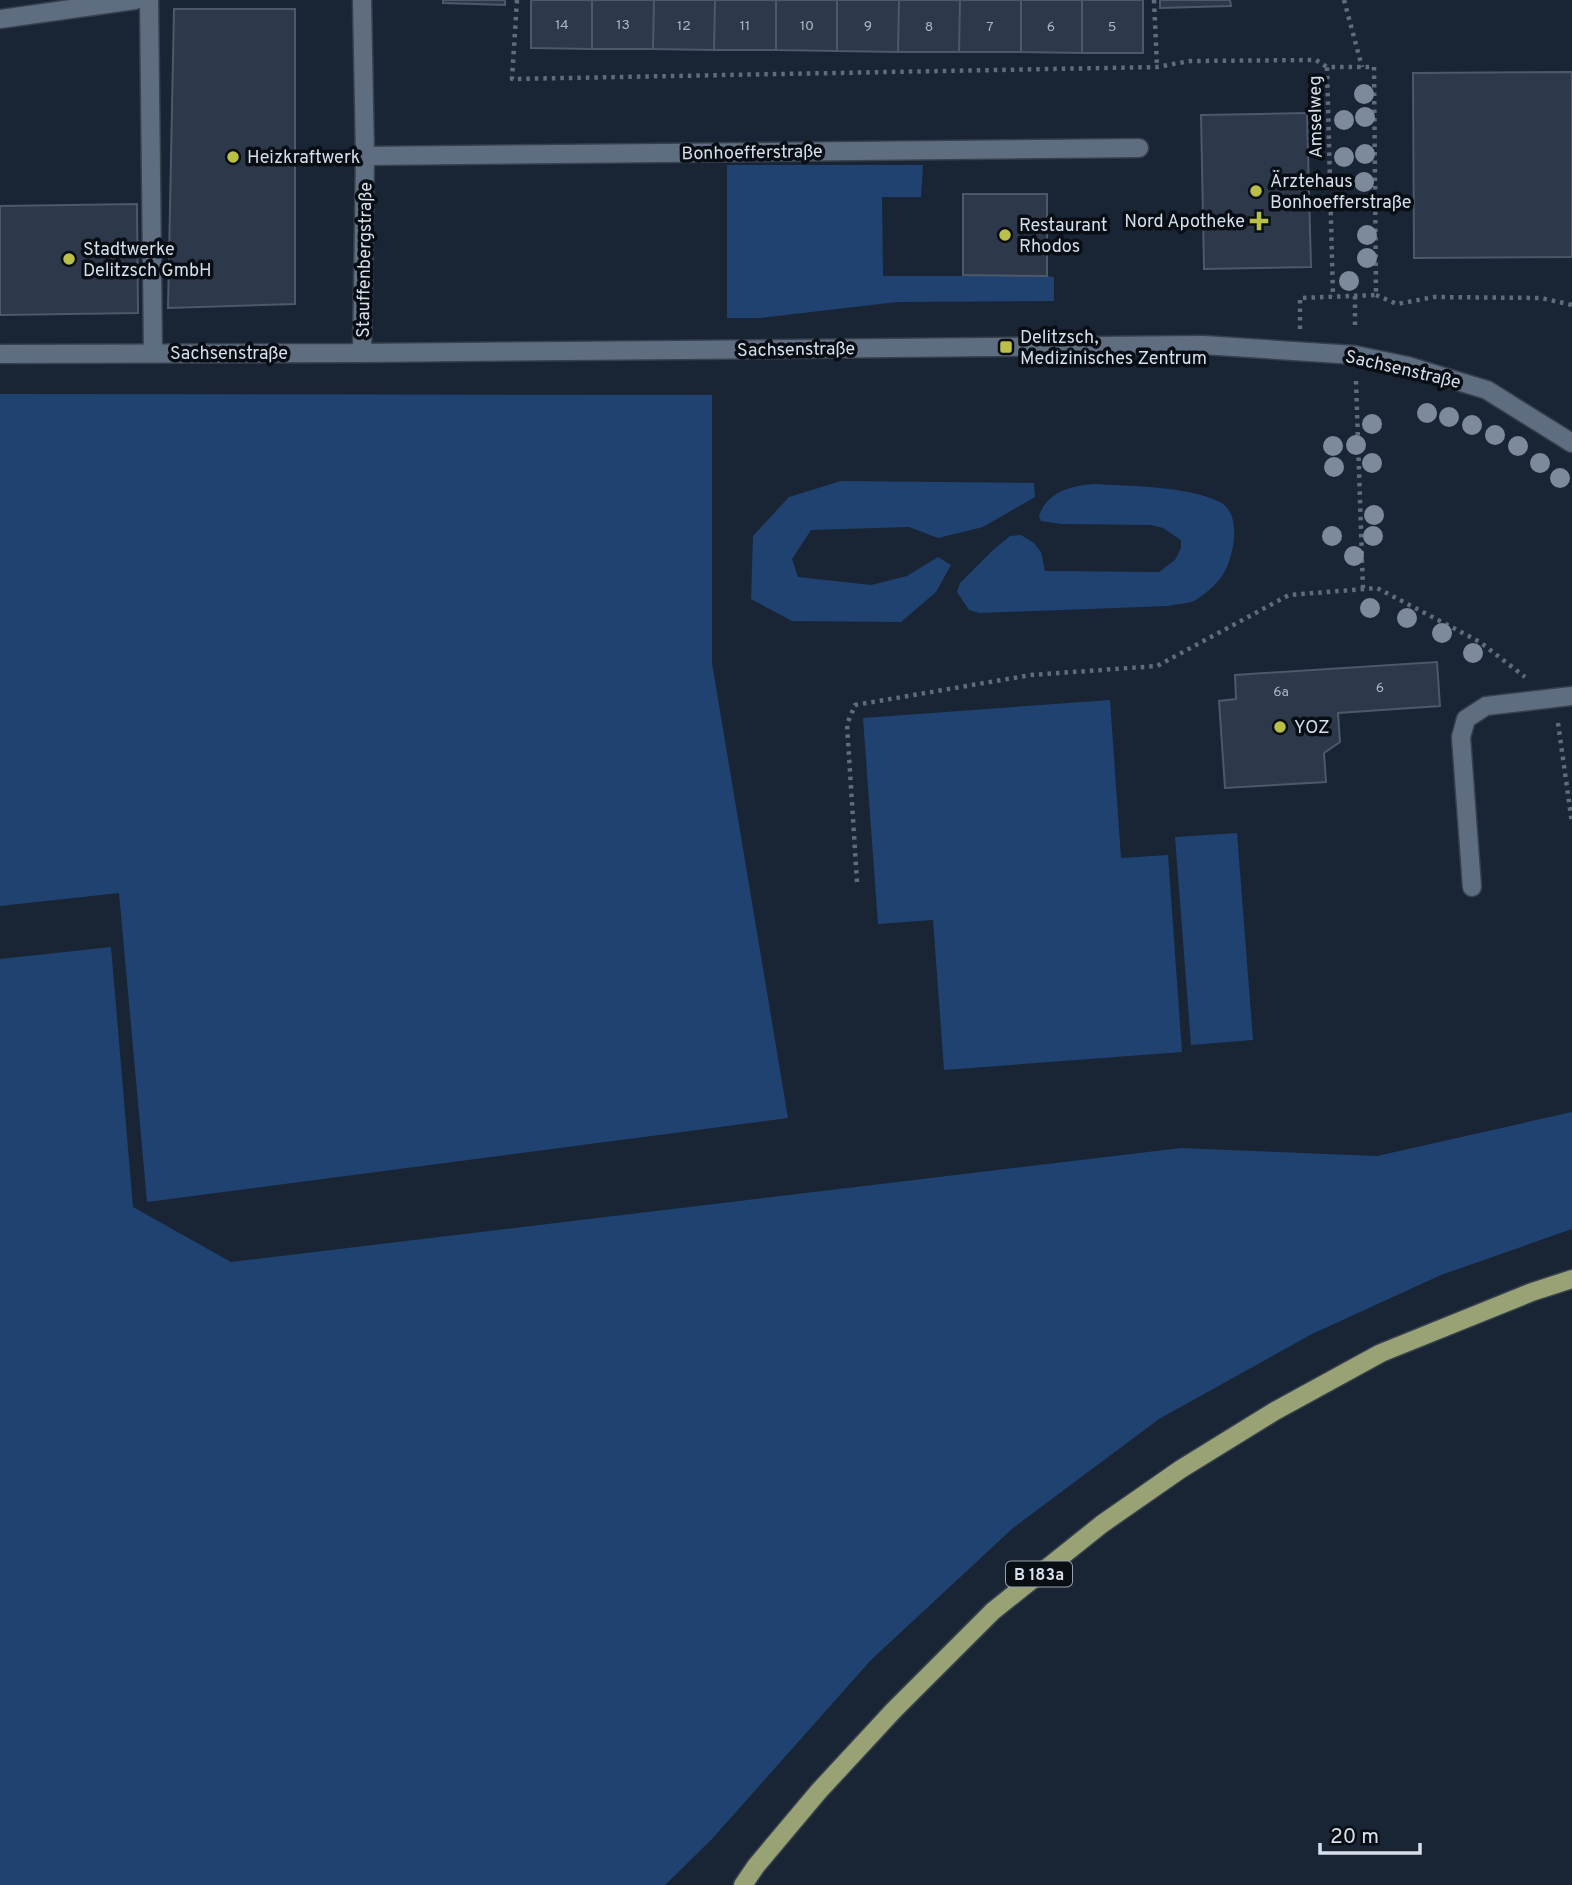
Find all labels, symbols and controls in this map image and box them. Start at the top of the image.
house number: 14 [555,17,569,34]
house number: 13 [616,17,630,34]
house number: 12 [677,18,691,35]
house number: 11 [740,18,750,35]
house number: 10 [800,18,814,35]
house number: 9 [864,18,872,35]
house number: 8 [925,19,933,36]
house number: 7 [986,19,994,36]
house number: 6 [1047,19,1055,36]
house number: 5 [1108,19,1116,36]
street label: Amselweg [1304,75,1329,159]
street label: Bonhoefferstraße [681,141,823,166]
place label: Heizkraftwerk [247,147,360,170]
marker: Heizkraftwerk [225,149,241,165]
place label: Ärztehaus Bonhoefferstraße [1270,169,1411,215]
street label: Stauffenbergstraße [353,182,378,338]
marker: Ärztehaus Bonhoefferstraße [1248,183,1264,199]
place label: Nord Apotheke [1124,211,1245,234]
marker: Nord Apotheke [1251,213,1267,229]
place label: Restaurant Rhodos [1019,215,1108,259]
marker: Restaurant Rhodos [997,227,1013,243]
place label: Stadtwerke Delitzsch GmbH [83,239,212,283]
marker: Stadtwerke Delitzsch GmbH [61,251,77,267]
place label: Delitzsch, Medizinisches Zentrum [1020,327,1207,371]
street label: Sachsenstraße [737,338,855,363]
marker: Delitzsch, Medizinisches Zentrum [998,339,1014,355]
street label: Sachsenstraße [170,343,288,366]
street label: Sachsenstraße [1343,346,1463,395]
house number: 6 [1376,680,1384,697]
house number: 6a [1273,684,1289,701]
place label: YOZ [1294,717,1330,740]
marker: YOZ [1272,719,1288,735]
road number: B 183a [1006,1562,1072,1586]
scale bar [1320,1812,1420,1856]
text: 20 m [1330,1824,1379,1851]

